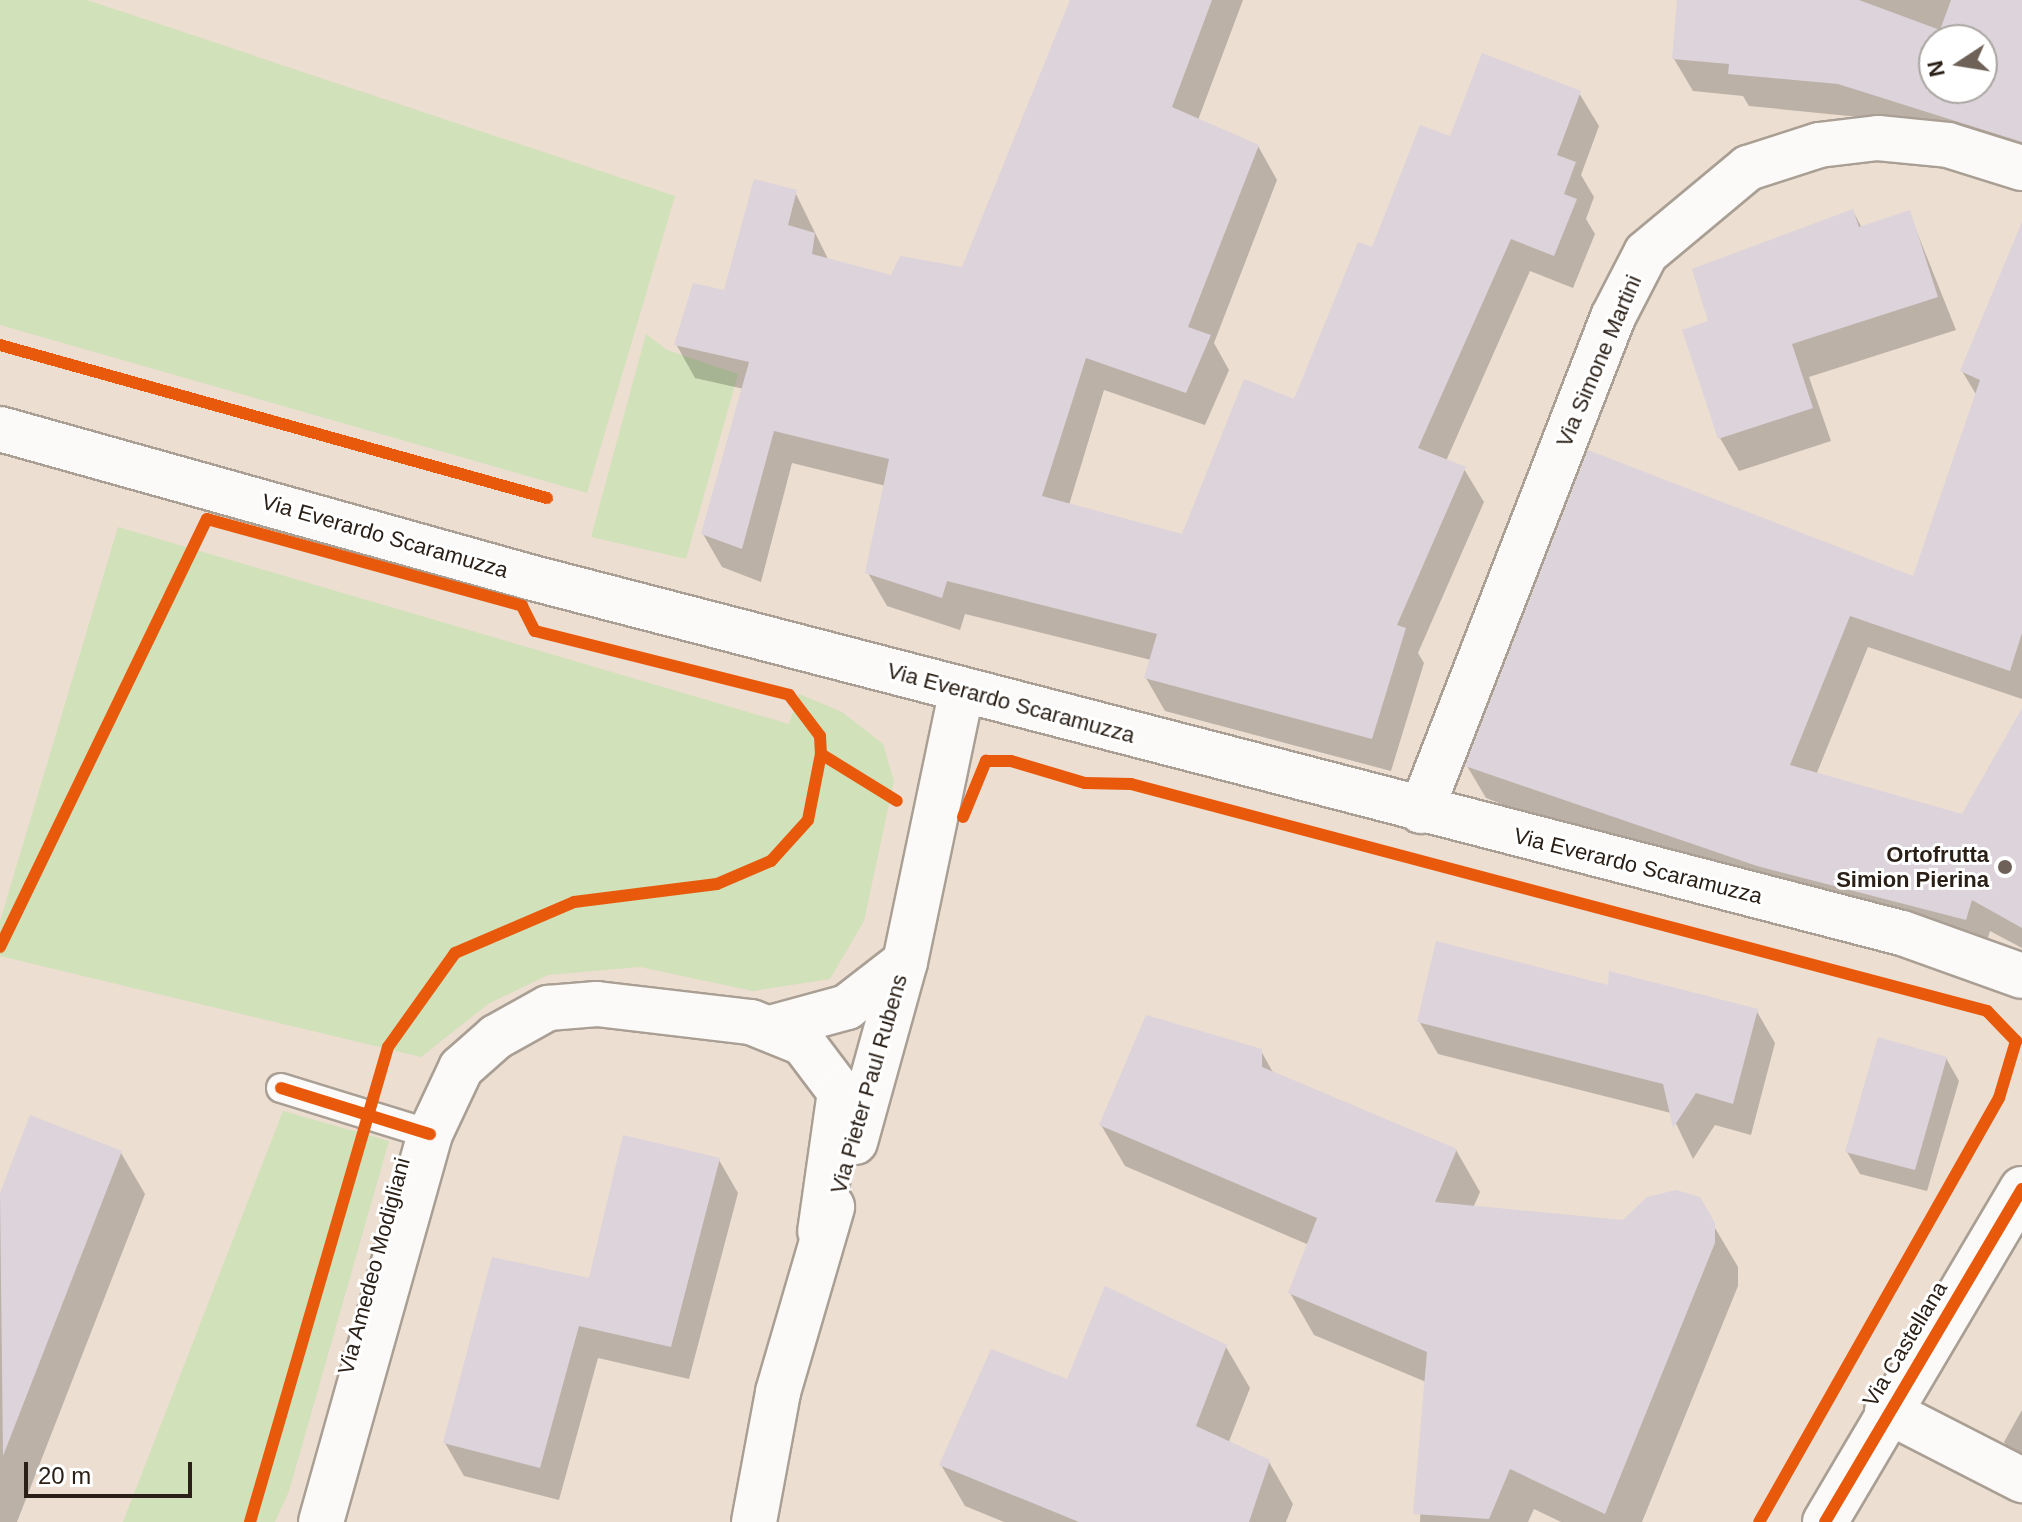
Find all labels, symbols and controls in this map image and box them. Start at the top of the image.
north arrow [1918,24,1998,104]
text: N [1922,58,1950,79]
street label: Via Simone Martini [1551,271,1647,451]
street label: Via Everardo Scaramuzza [259,488,511,584]
street label: Via Everardo Scaramuzza [884,657,1138,749]
street label: Via Everardo Scaramuzza [1511,822,1765,910]
place label: Ortofrutta Simion Pierina [1836,841,1989,892]
marker: Ortofrutta Simion Pierina [1996,858,2014,876]
street label: Via Pieter Paul Rubens [825,971,913,1197]
street label: Via Amedeo Modigliani [332,1154,416,1378]
street label: Via Castellana [1857,1277,1953,1411]
scale bar [28,1446,196,1496]
text: 20 m [38,1462,91,1489]

